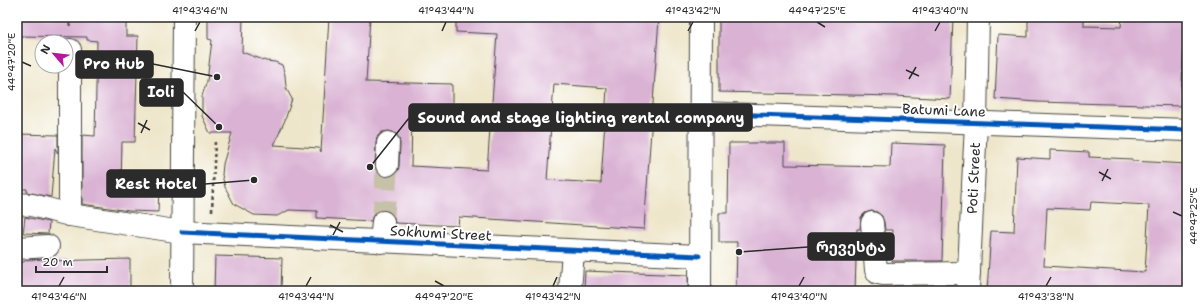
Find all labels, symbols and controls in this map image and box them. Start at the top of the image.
text: 41°43'46"N [172,4,228,17]
text: 41°43'44"N [418,4,474,17]
text: 41°43'42"N [665,4,721,17]
text: 44°47'25"E [788,4,846,17]
text: 41°43'40"N [912,4,968,17]
text: 44°47'20"E [5,33,18,91]
north arrow [34,34,74,74]
text: N [37,42,54,57]
callout: Pro Hub [76,51,153,78]
text: Pro Hub [83,54,145,74]
callout: Ioli [140,79,183,106]
text: Ioli [147,82,175,102]
street label: Batumi Lane [902,100,986,120]
callout: Sound and stage lighting rental company [409,104,752,131]
text: Sound and stage lighting rental company [417,108,745,128]
street label: Poti Street [963,142,984,214]
callout: Rest Hotel [107,170,205,197]
text: Rest Hotel [115,174,197,194]
text: 44°47'25"E [1187,187,1200,245]
street label: Sokhumi Street [390,221,492,245]
callout: რევესტა [808,233,894,260]
text: რევესტა [816,237,886,257]
scale bar [36,248,107,274]
text: 20 m [42,254,73,270]
text: 41°43'46"N [31,290,87,303]
text: 41°43'44"N [278,290,334,303]
text: 44°47'20"E [415,290,473,303]
text: 41°43'42"N [525,290,581,303]
text: 41°43'40"N [771,290,827,303]
text: 41°43'38"N [1018,290,1074,303]

